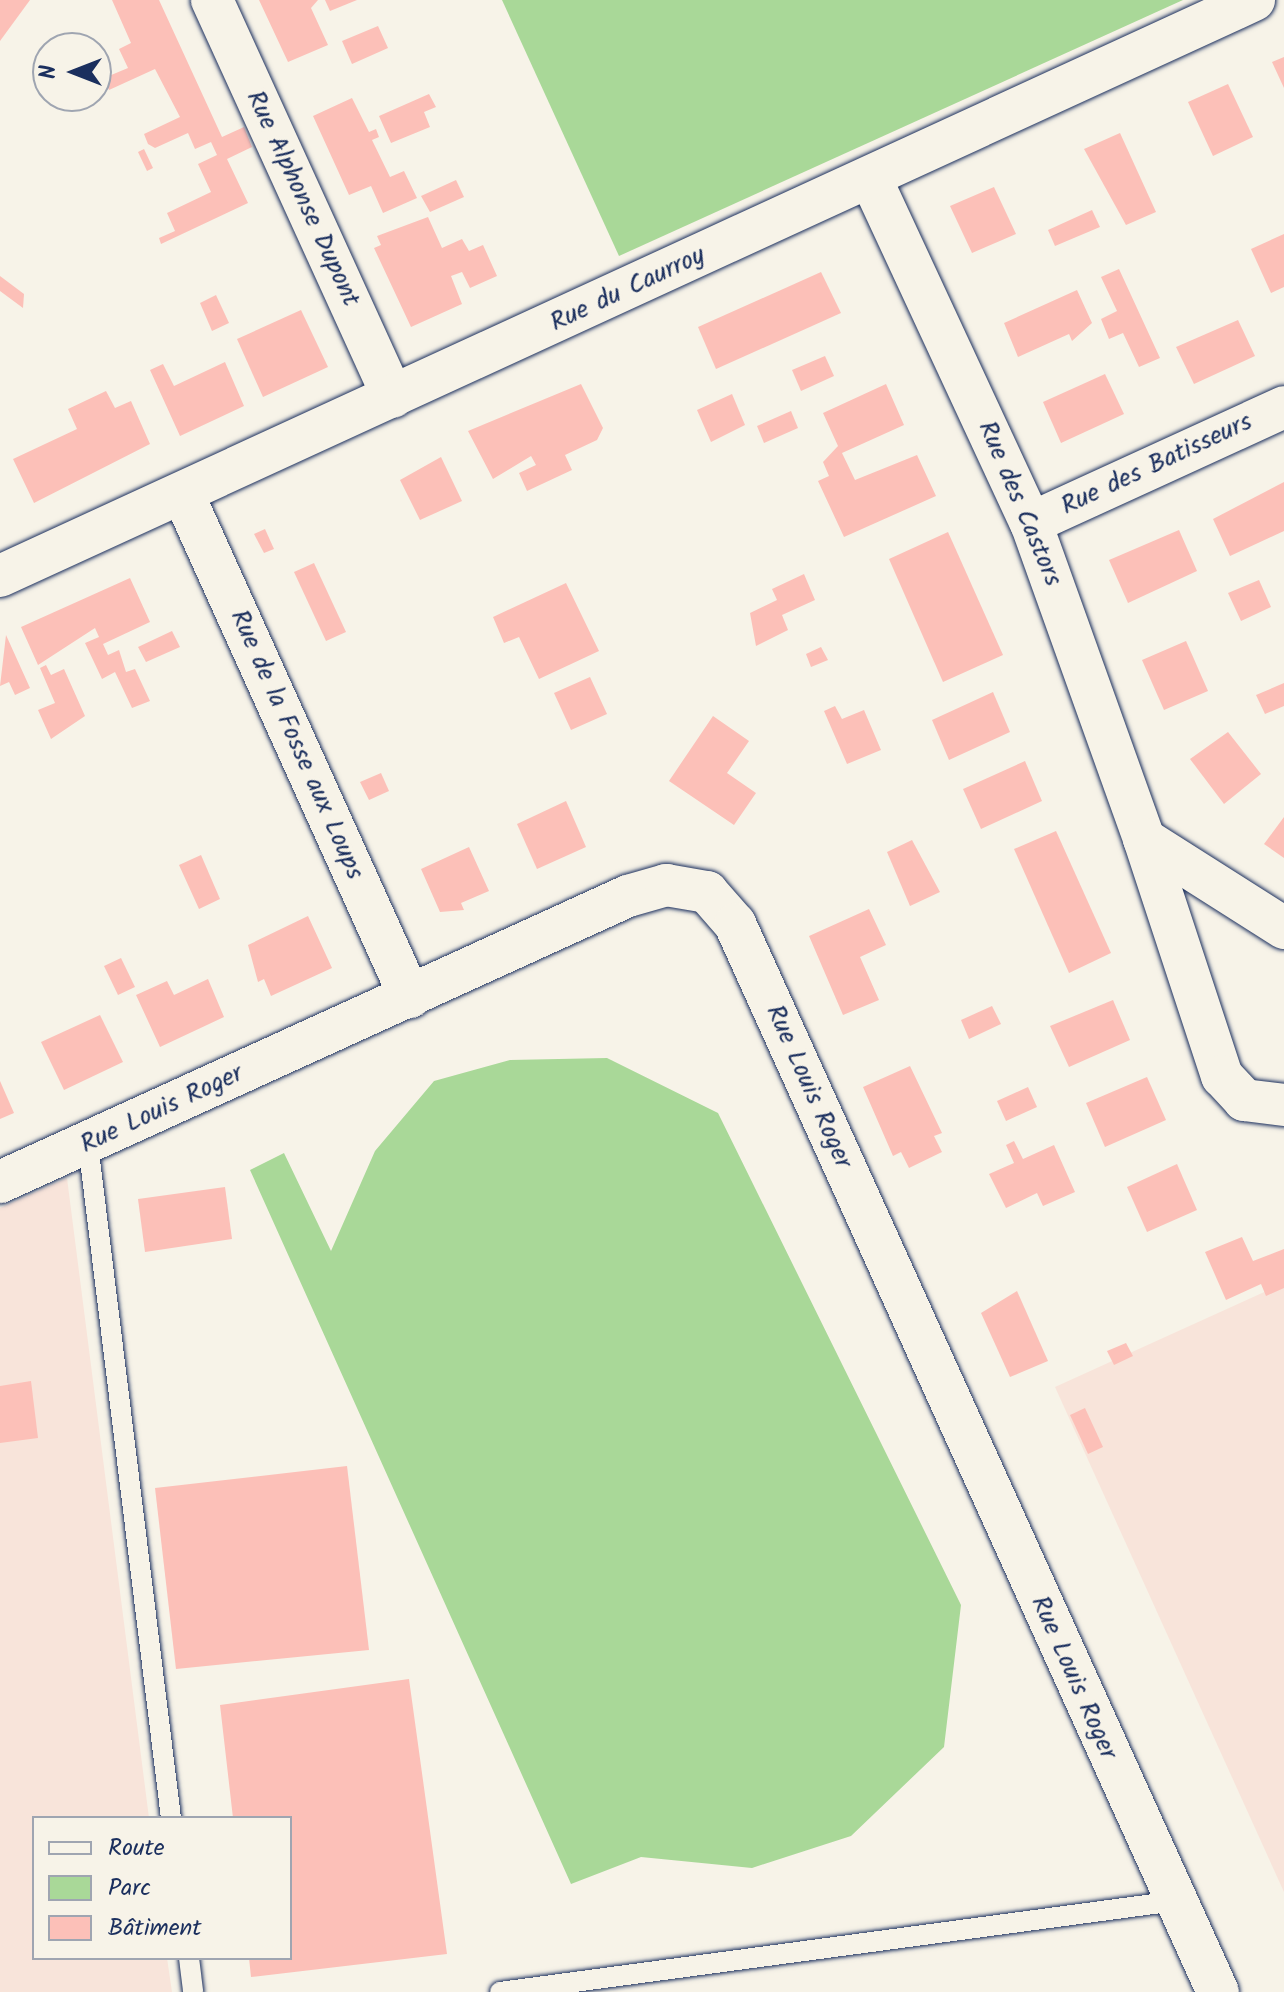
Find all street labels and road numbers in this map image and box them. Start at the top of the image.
street label: Rue Alphonse Dupont [238,86,366,312]
street label: Rue du Caurroy [546,241,710,339]
street label: Rue des Batisseurs [1057,407,1257,523]
street label: Rue des Castors [970,417,1068,591]
street label: Rue de la Fosse aux Loups [222,605,370,885]
street label: Rue Louis Roger [758,1000,858,1174]
street label: Rue Louis Roger [76,1059,248,1161]
street label: Rue Louis Roger [1023,1591,1123,1765]

